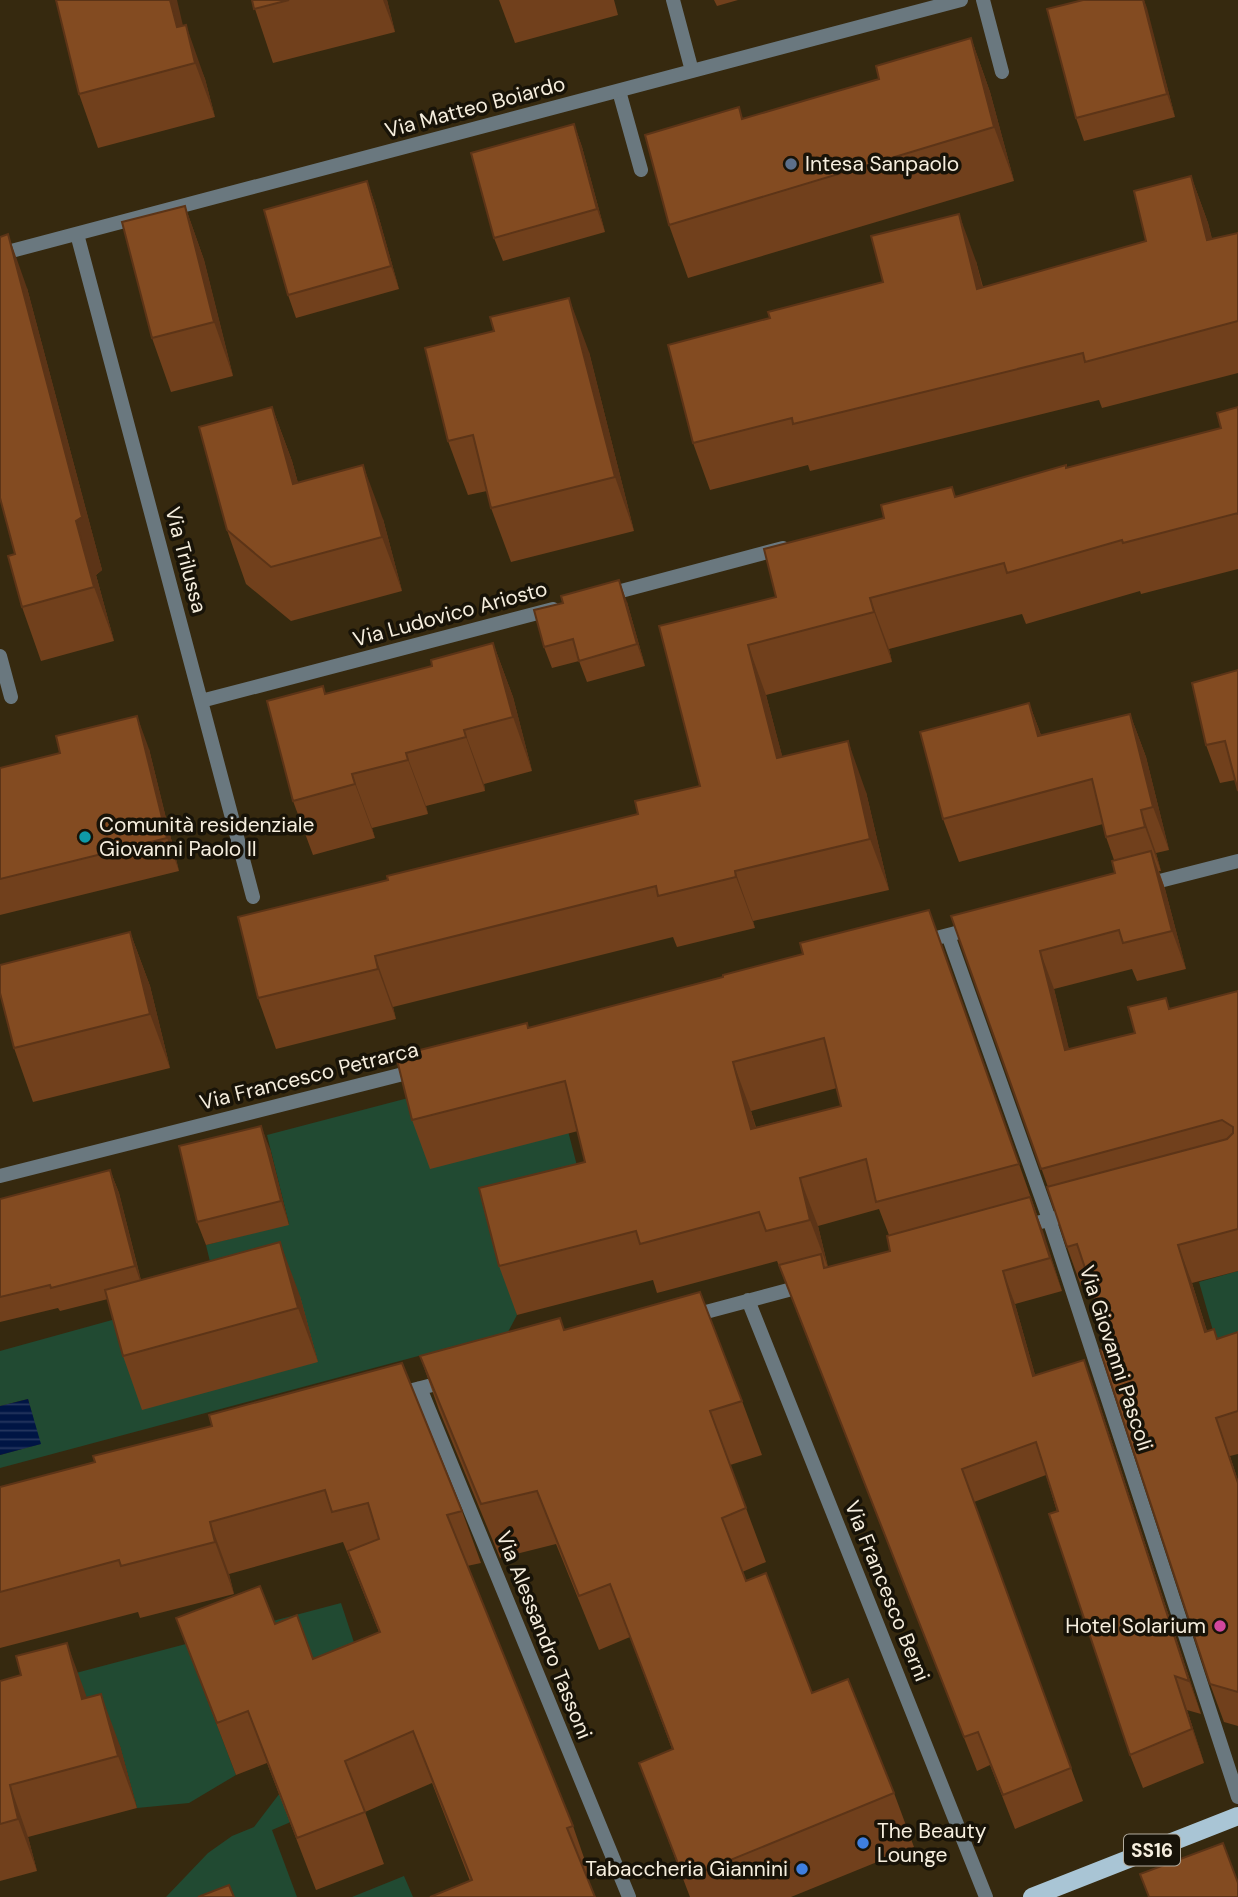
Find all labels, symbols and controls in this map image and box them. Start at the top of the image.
street label: Via Matteo Boiardo [382,69,568,145]
place label: Intesa Sanpaolo [805,150,959,178]
marker: Intesa Sanpaolo [783,156,799,172]
street label: Via Trilussa [158,504,214,616]
street label: Via Ludovico Ariosto [350,575,550,653]
place label: Comunità residenziale Giovanni Paolo II [99,811,314,863]
marker: Comunità residenziale Giovanni Paolo II [77,829,93,845]
street label: Via Francesco Petrarca [197,1035,421,1117]
street label: Via Giovanni Pascoli [1073,1262,1159,1454]
street label: Via Francesco Berni [838,1496,936,1686]
street label: Via Alessandro Tassoni [489,1527,599,1743]
place label: Hotel Solarium [1065,1612,1206,1640]
marker: Hotel Solarium [1212,1618,1228,1634]
place label: The Beauty Lounge [877,1817,987,1869]
road number: SS16 [1124,1834,1180,1866]
marker: The Beauty Lounge [855,1835,871,1851]
place label: Tabaccheria Giannini [585,1855,788,1883]
marker: Tabaccheria Giannini [794,1861,810,1877]

